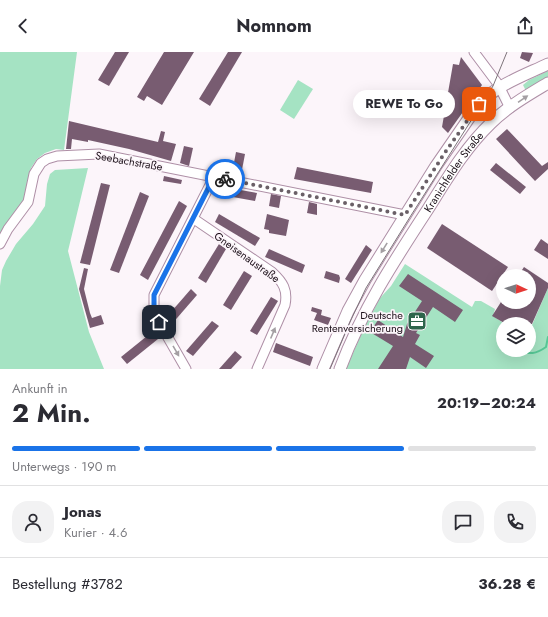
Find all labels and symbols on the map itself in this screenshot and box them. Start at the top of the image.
pin [462,87,496,121]
callout: REWE To Go [353,90,455,118]
one-way arrow [518,95,528,103]
street label: Kranichfelder Straße [420,128,487,215]
street label: Seebachstraße [94,147,164,175]
courier [205,159,245,199]
street label: Gneisenaustraße [211,228,283,287]
one-way arrow [381,242,388,254]
north arrow [496,269,536,309]
pin [142,305,176,339]
place label: Deutsche Rentenversicherung [312,307,403,336]
office icon: Deutsche Rentenversicherung [406,310,428,332]
one-way arrow [270,328,276,339]
one-way arrow [173,345,180,357]

